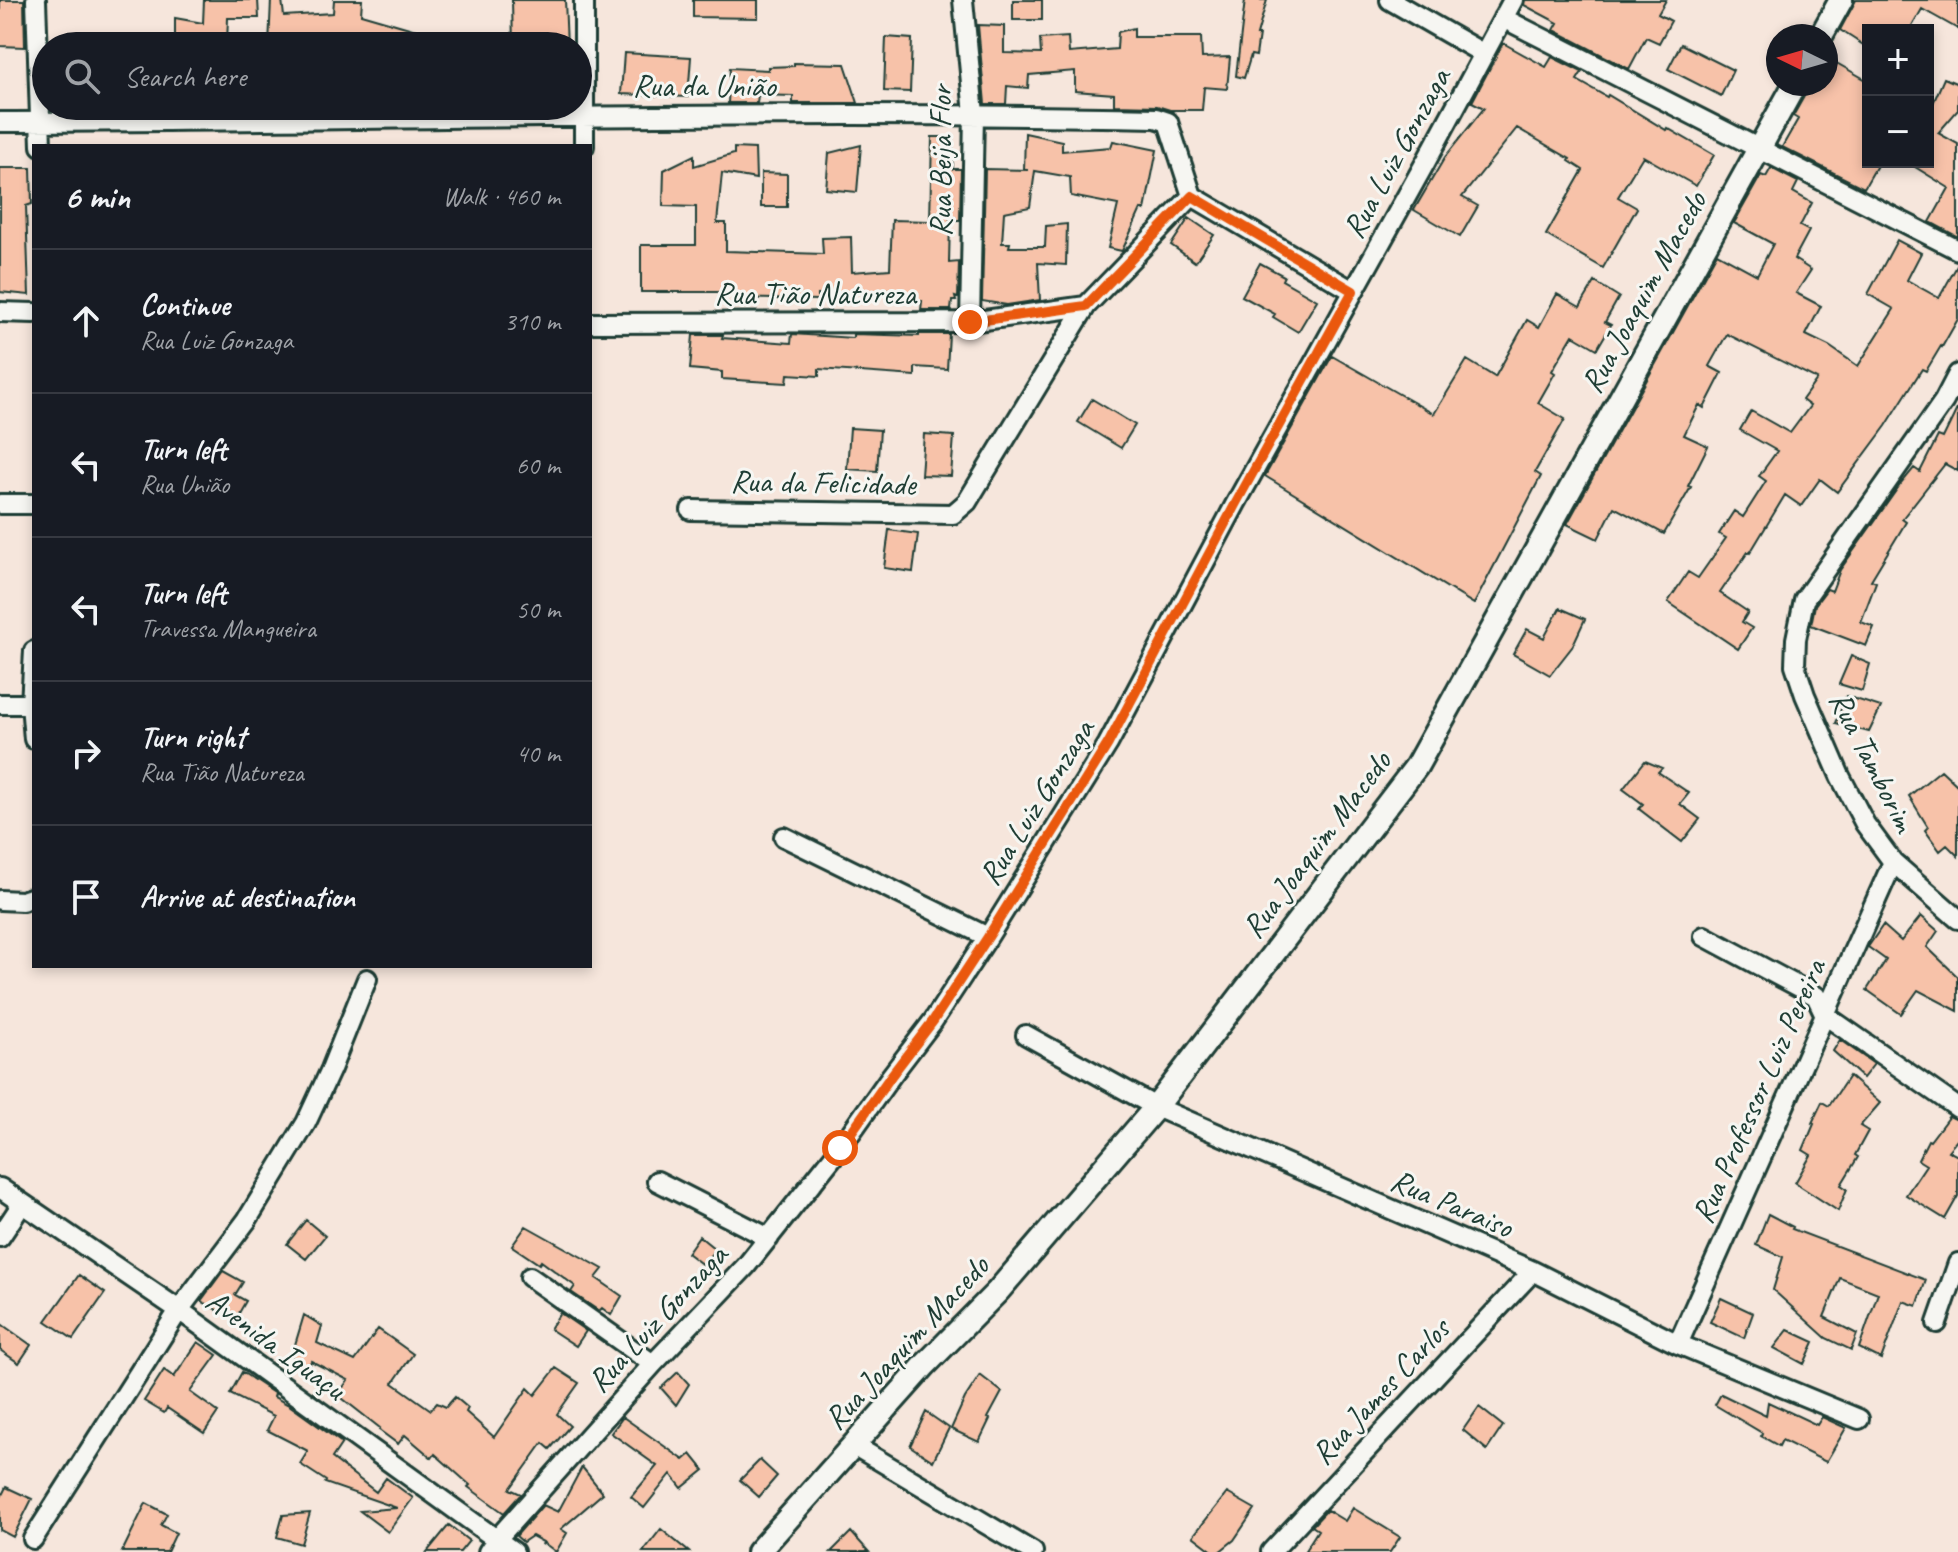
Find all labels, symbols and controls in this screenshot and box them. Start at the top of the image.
north arrow [1766,24,1838,96]
map controls [1862,24,1934,168]
button: + [1862,24,1934,96]
search box [32,32,592,120]
icon: search [60,54,104,98]
text: Search here [124,57,246,95]
street label: Rua Luiz Gonzaga [1333,59,1461,245]
street label: Rua da União [632,65,777,106]
street label: Rua Beija Flor [920,83,961,237]
button: − [1862,96,1934,168]
text: 6 min [64,175,130,218]
text: Walk · 460 m [443,180,560,213]
street label: Rua Joaquim Macedo [1571,183,1717,400]
street label: Rua Tião Natureza [714,273,918,314]
text: Continue [140,286,230,324]
icon: ahead [64,299,108,343]
route end [952,304,988,340]
text: 310 m [504,305,560,338]
text: Rua Luiz Gonzaga [140,324,293,357]
text: Turn left [140,430,227,468]
icon: left [64,443,108,487]
text: 60 m [516,449,560,482]
street label: Rua da Felicidade [730,460,919,505]
text: Rua União [140,468,229,501]
text: Turn left [140,574,227,612]
icon: left [64,587,108,631]
text: 50 m [516,593,560,626]
text: Travessa Mangueira [140,612,316,645]
street label: Rua Tamborim [1820,684,1927,841]
street label: Rua Luiz Gonzaga [969,710,1105,893]
text: Turn right [140,718,245,756]
icon: right [64,731,108,775]
text: 40 m [516,737,560,770]
street label: Rua Joaquim Macedo [1233,741,1401,946]
text: Rua Tião Natureza [140,756,304,789]
icon: arrive [64,875,108,919]
text: Arrive at destination [140,878,355,916]
street label: Rua Professor Luiz Pereira [1682,951,1836,1229]
route start [822,1130,858,1166]
street label: Rua Paraiso [1385,1159,1521,1248]
street label: Rua Luiz Gonzaga [578,1234,738,1401]
street label: Rua Joaquim Macedo [815,1245,999,1438]
street label: Avenida Iguaçu [198,1280,355,1410]
street label: Rua James Carlos [1302,1308,1460,1473]

